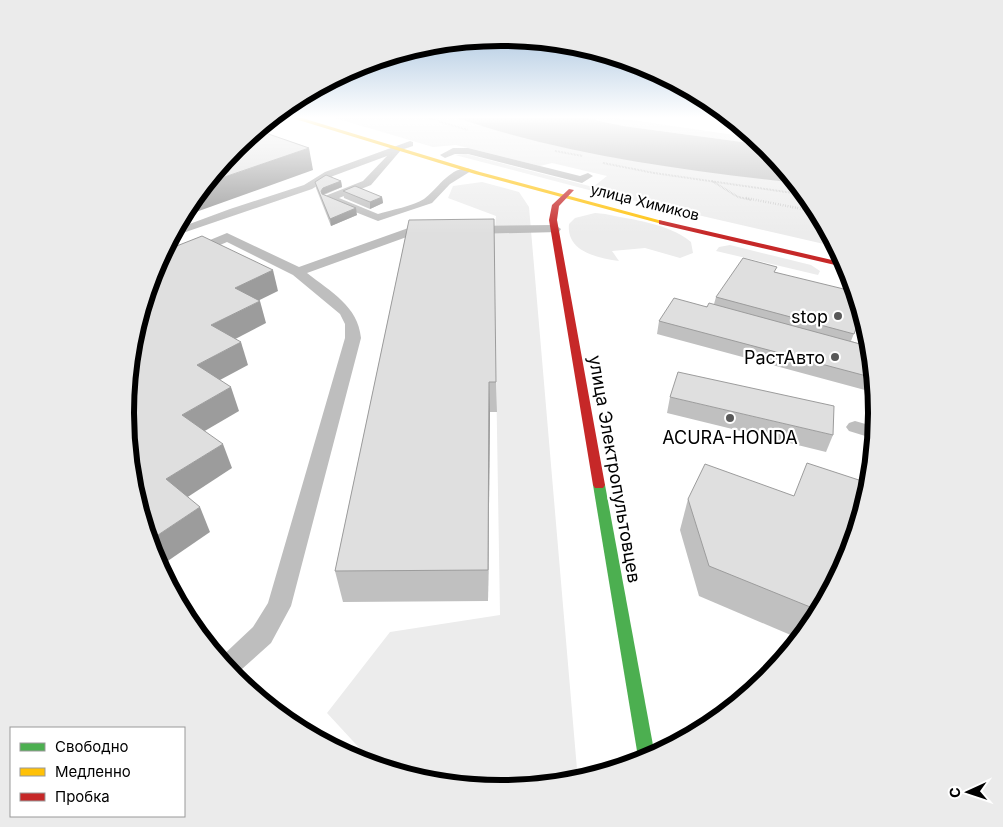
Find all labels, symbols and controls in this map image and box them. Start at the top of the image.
street label: улица Химиков [589,179,701,225]
place label: stop [791,306,828,327]
marker: stop [832,310,844,322]
place label: РастАвто [744,347,825,368]
marker: РастАвто [829,351,841,363]
street label: улица Электропультовцев [585,354,645,584]
marker: ACURA-HONDA [724,412,736,424]
place label: ACURA-HONDA [662,427,798,448]
legend [10,727,185,817]
text: Свободно [55,737,129,756]
text: Медленно [55,762,131,781]
north arrow [943,767,993,817]
text: Пробка [55,787,110,806]
text: С [946,787,963,798]

